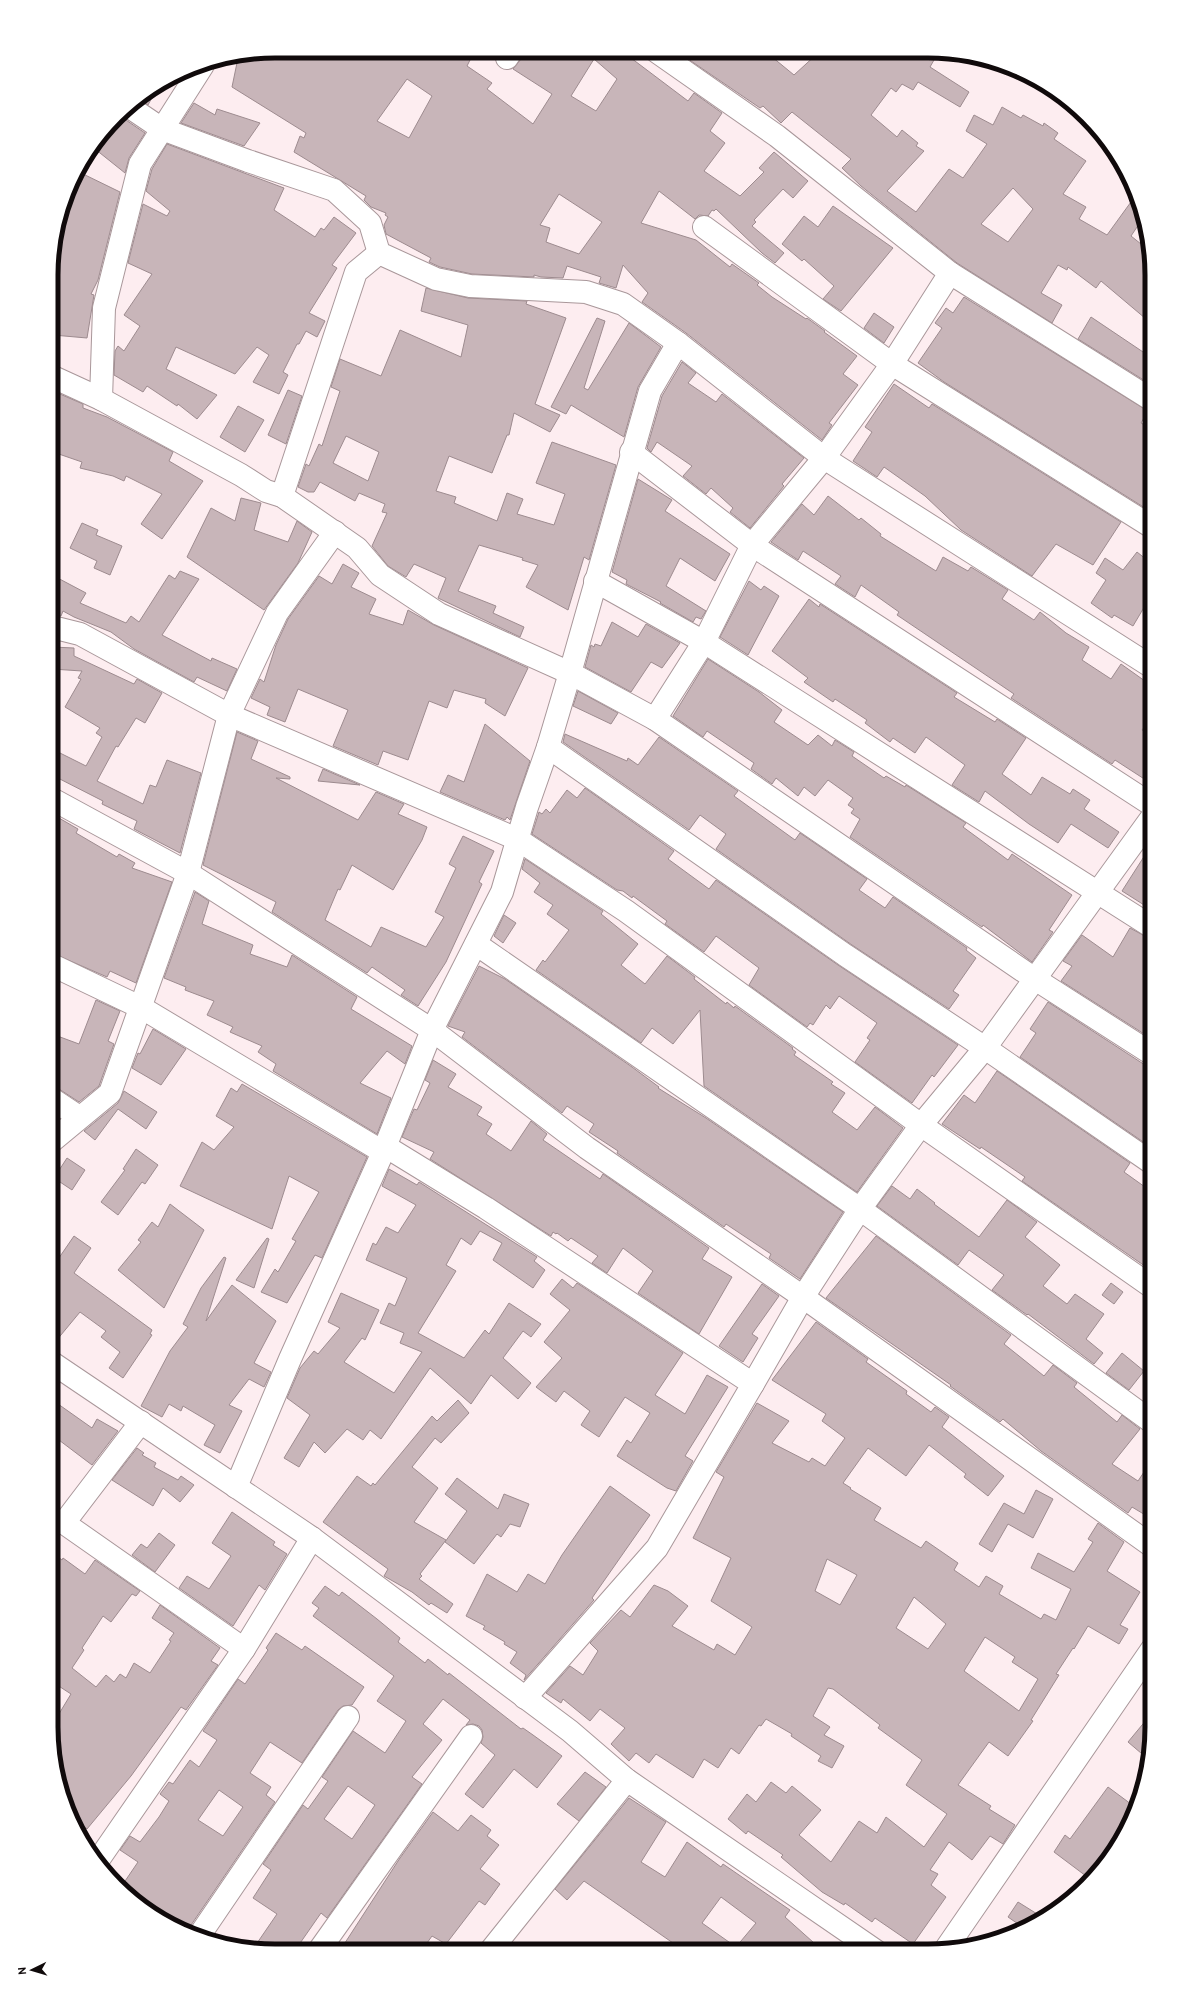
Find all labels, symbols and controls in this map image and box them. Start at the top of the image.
north arrow [12,1950,52,1990]
text: N [16,1966,30,1975]

